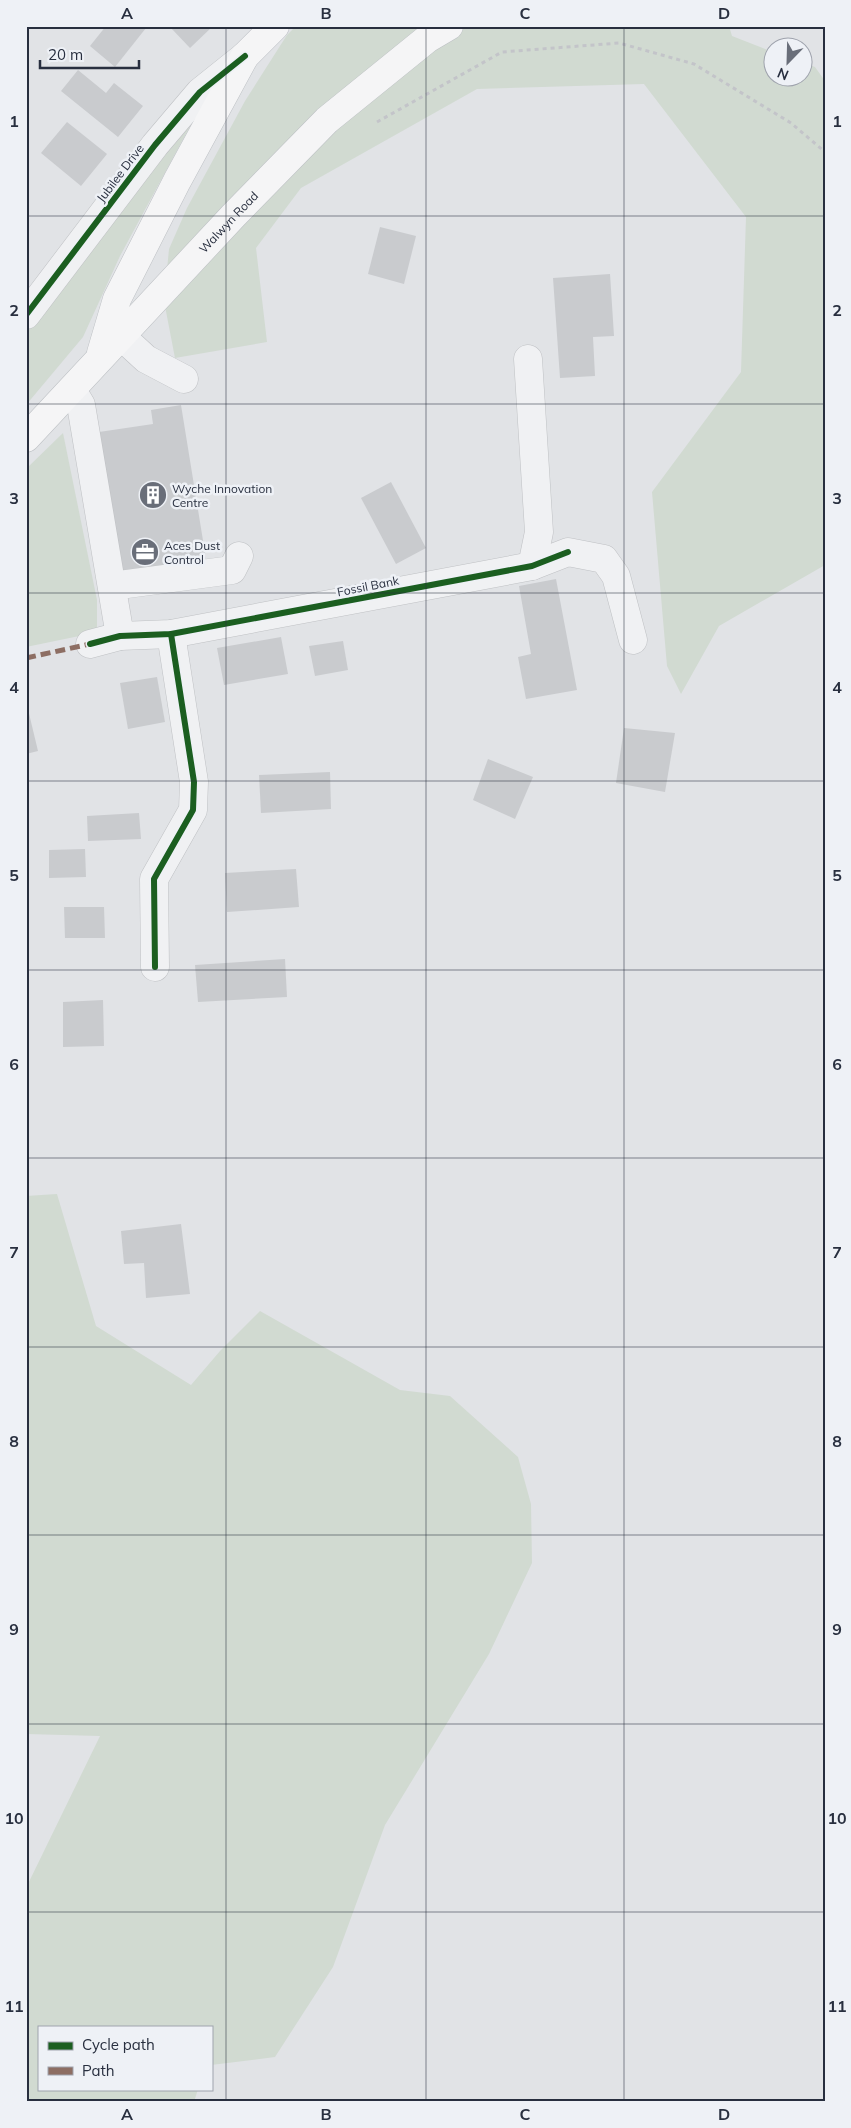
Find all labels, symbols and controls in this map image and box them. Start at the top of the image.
text: A [121,3,133,23]
text: B [320,3,332,23]
text: C [520,3,531,23]
text: D [718,3,730,23]
scale bar [40,38,139,70]
north arrow [764,38,814,88]
text: 20 m [48,45,83,64]
text: N [775,64,791,84]
text: 1 [9,111,19,131]
text: 1 [832,111,842,131]
street label: Jubilee Drive [93,141,147,205]
street label: Walwyn Road [195,188,261,256]
text: 2 [9,300,19,320]
text: 2 [832,300,842,320]
building icon: Wyche Innovation Centre [138,480,168,510]
place label: Wyche Innovation Centre [172,481,272,510]
text: 3 [9,488,19,508]
text: 3 [832,488,842,508]
office icon: Aces Dust Control [130,537,160,567]
place label: Aces Dust Control [164,538,220,567]
street label: Fossil Bank [336,573,401,599]
text: 4 [9,677,19,697]
text: 4 [832,677,842,697]
text: 5 [9,865,19,885]
text: 5 [832,865,842,885]
text: 6 [9,1054,19,1074]
text: 6 [832,1054,842,1074]
text: 7 [9,1242,19,1262]
text: 7 [832,1242,842,1262]
text: 8 [9,1431,19,1451]
text: 8 [832,1431,842,1451]
text: 9 [9,1619,19,1639]
text: 9 [832,1619,842,1639]
text: 10 [4,1808,24,1828]
text: 10 [827,1808,847,1828]
text: 11 [4,1996,24,2016]
text: 11 [827,1996,847,2016]
legend [38,2026,212,2090]
text: Cycle path [82,2035,155,2054]
text: Path [82,2061,114,2080]
text: A [121,2104,133,2124]
text: B [320,2104,332,2124]
text: C [520,2104,531,2124]
text: D [718,2104,730,2124]

